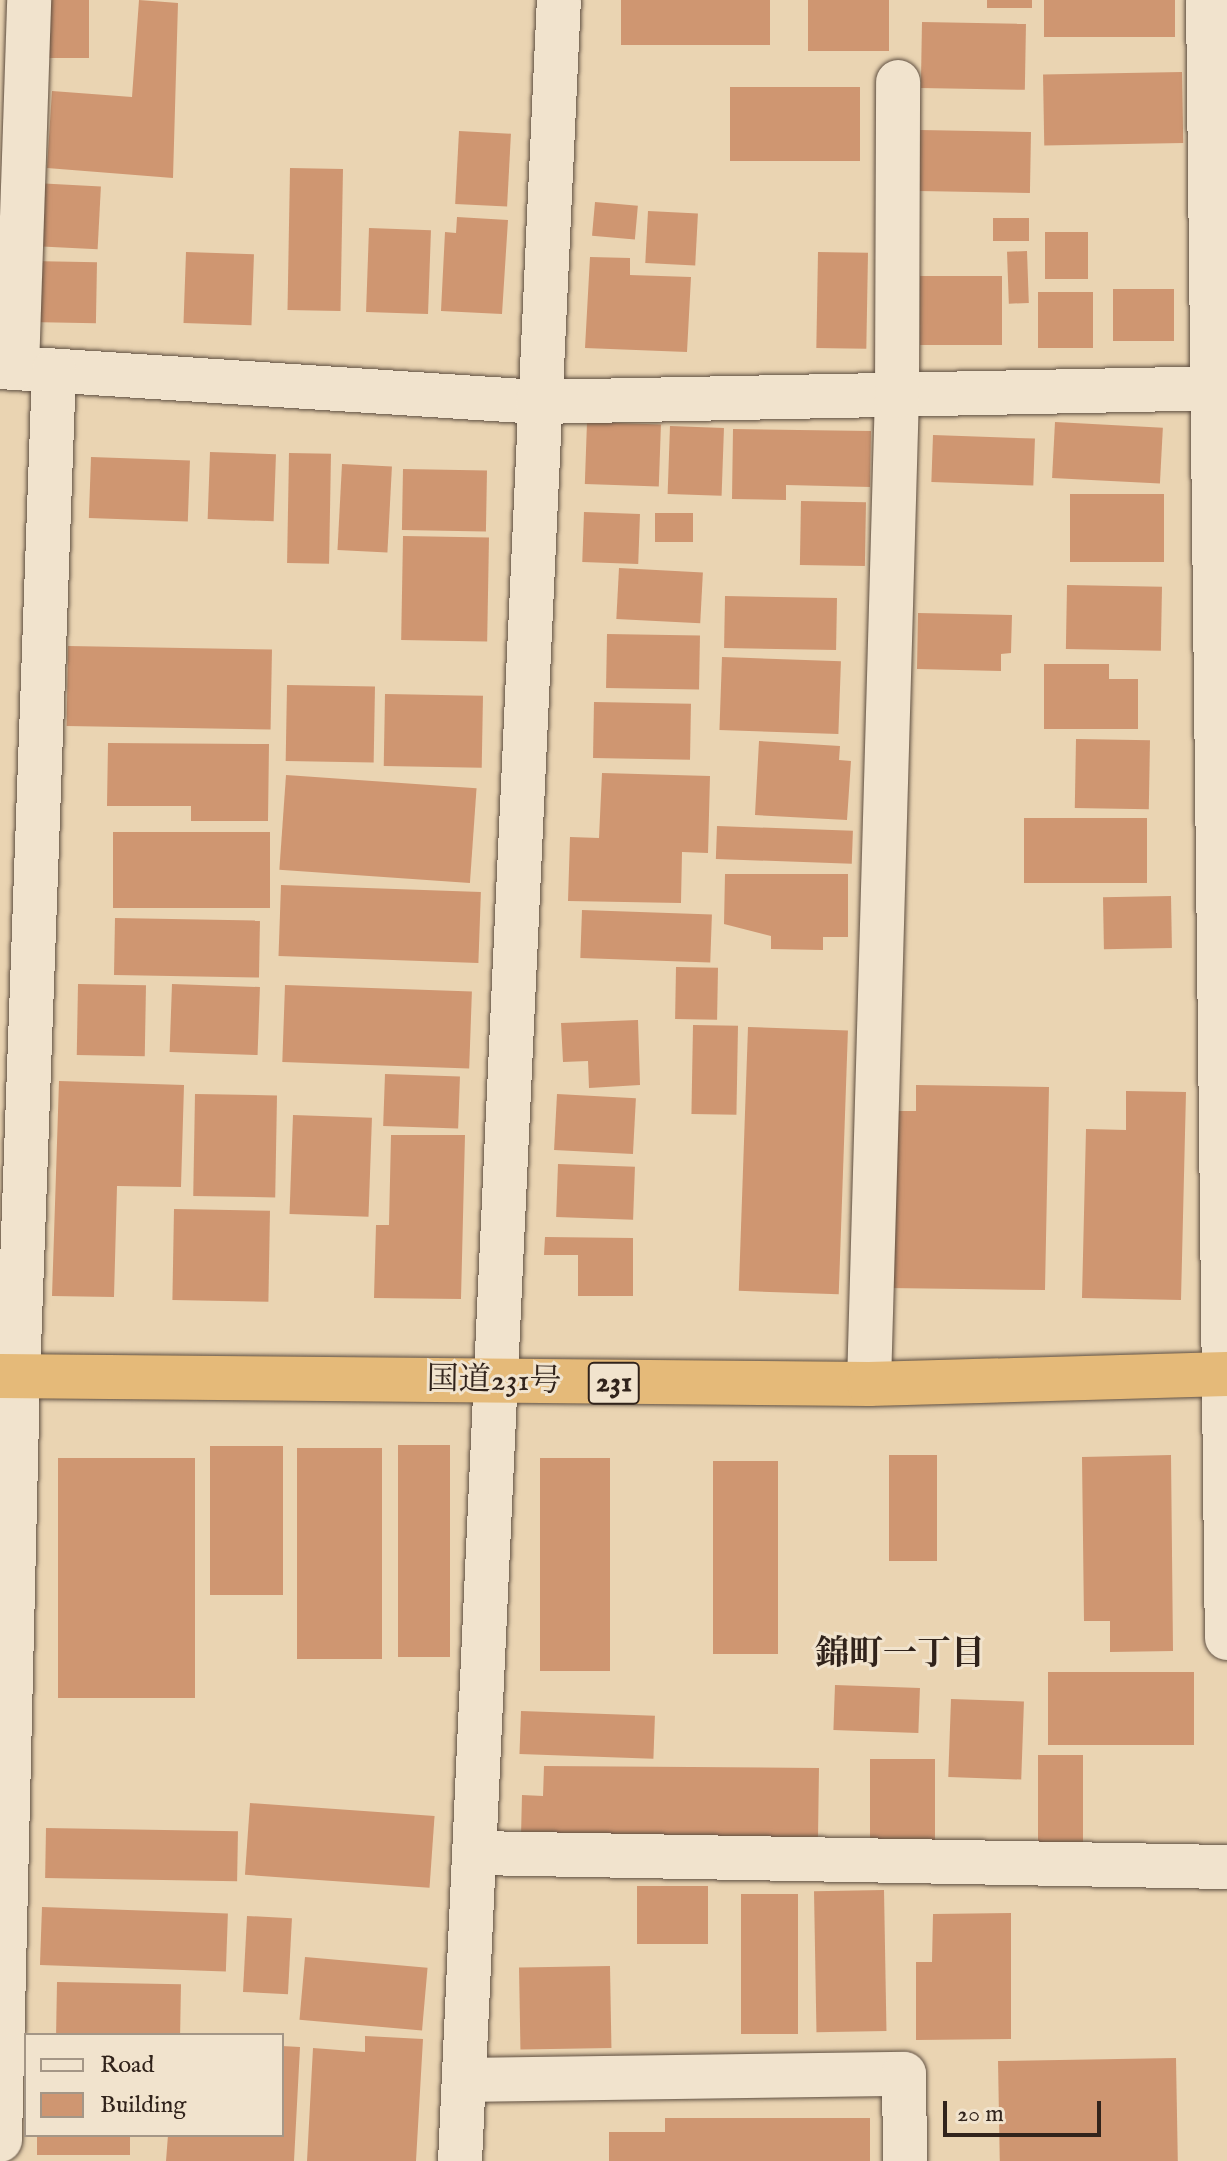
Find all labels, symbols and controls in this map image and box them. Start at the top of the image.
road number: 231 [586,1357,642,1409]
street label: 国道231号 [426,1362,562,1402]
district label: 錦町一丁目 [815,1635,985,1675]
legend [24,2033,284,2137]
text: Road [100,2050,154,2081]
scale bar [947,2085,1105,2135]
text: Building [100,2090,186,2121]
text: 20 m [957,2099,1004,2130]

